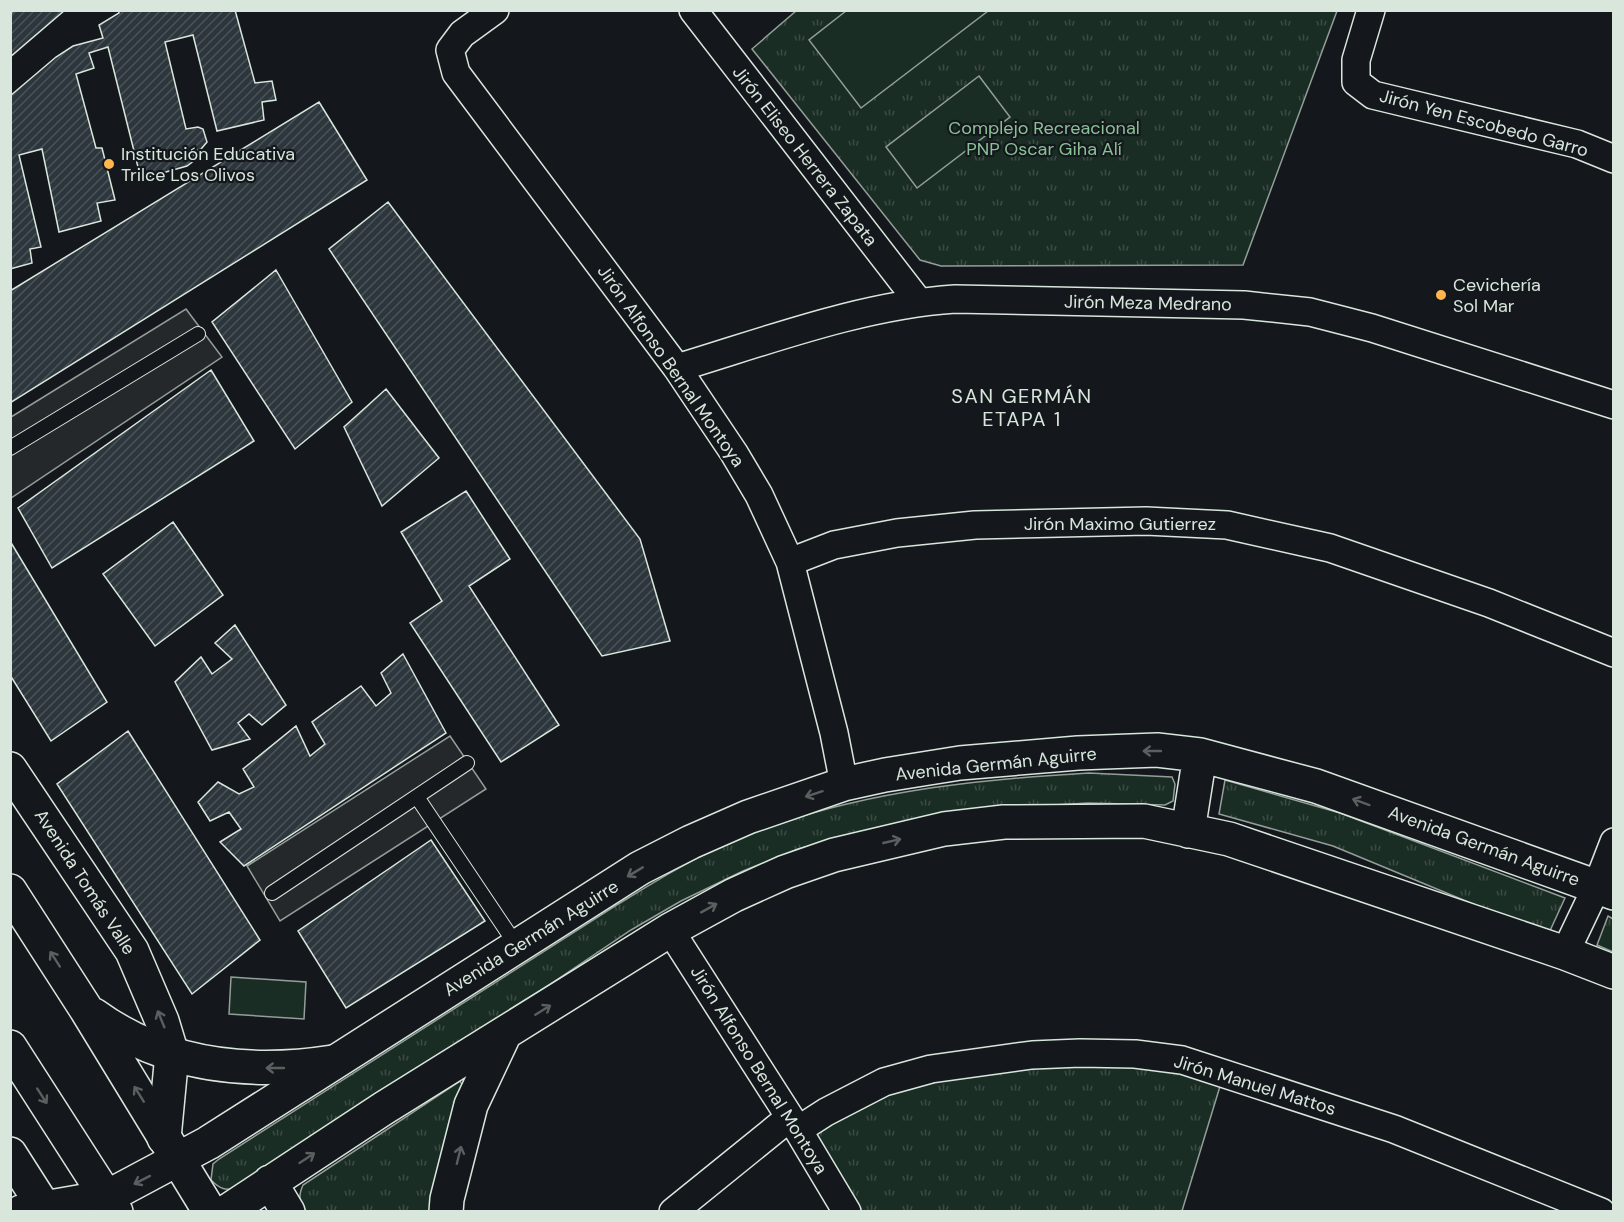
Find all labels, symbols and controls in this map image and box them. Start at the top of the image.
street label: Jirón Eliseo Herrera Zapata [727,61,883,251]
street label: Jirón Yen Escobedo Garro [1377,84,1591,162]
park label: Complejo Recreacional PNP Oscar Giha Alí [948,116,1140,161]
place label: Institución Educativa Trilce Los Olivos [121,142,295,187]
marker: Institución Educativa Trilce Los Olivos [102,157,116,171]
street label: Jirón Alfonso Bernal Montoya [592,260,750,472]
place label: Cevichería Sol Mar [1453,273,1541,318]
marker: Cevichería Sol Mar [1434,288,1448,302]
street label: Jirón Meza Medrano [1064,290,1232,316]
district label: SAN GERMÁN ETAPA 1 [951,383,1093,432]
street label: Jirón Maximo Gutierrez [1024,512,1216,536]
street label: Avenida Germán Aguirre [894,742,1098,786]
one-way arrow [1142,745,1162,757]
one-way arrow [805,790,824,801]
one-way arrow [1352,795,1371,806]
street label: Avenida Germán Aguirre [1385,800,1583,892]
street label: Avenida Tomás Valle [29,805,141,959]
one-way arrow [881,835,901,846]
one-way arrow [627,865,644,878]
street label: Avenida Germán Aguirre [439,874,623,1002]
one-way arrow [700,902,718,913]
one-way arrow [48,951,61,968]
street label: Jirón Alfonso Bernal Montoya [685,961,833,1179]
one-way arrow [534,1003,551,1015]
one-way arrow [155,1010,166,1029]
street label: Jirón Manuel Mattos [1171,1049,1339,1121]
one-way arrow [265,1062,285,1074]
one-way arrow [132,1086,144,1103]
one-way arrow [36,1087,48,1104]
one-way arrow [453,1145,465,1164]
one-way arrow [298,1152,315,1164]
one-way arrow [133,1174,151,1186]

